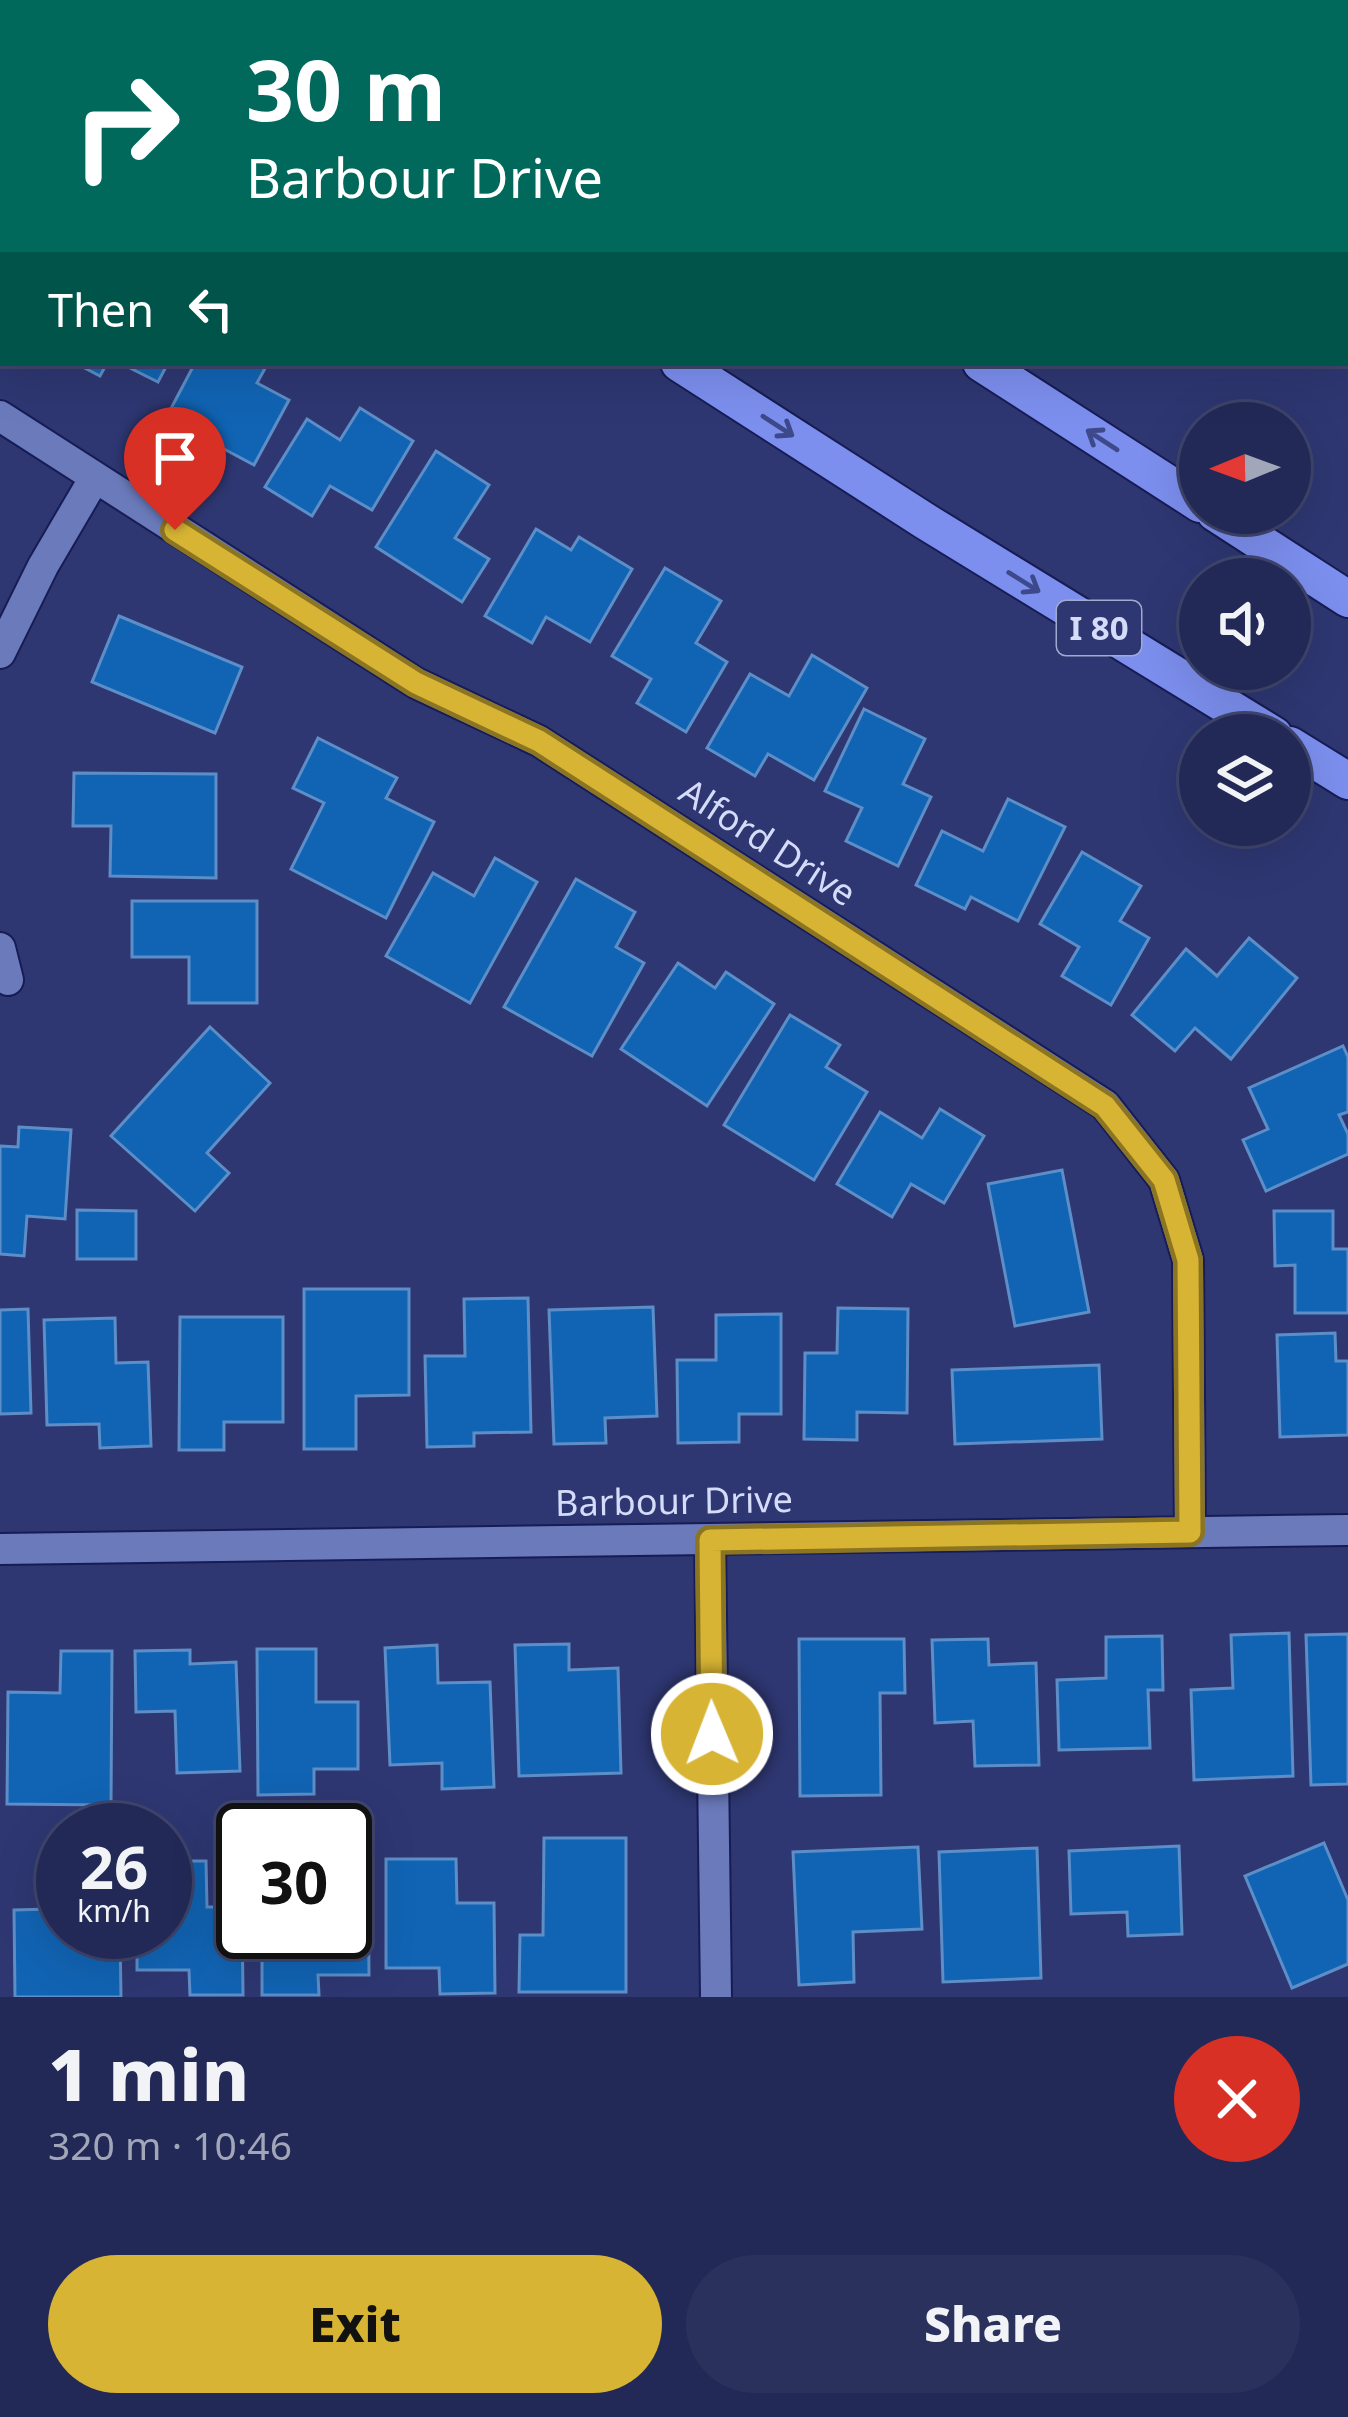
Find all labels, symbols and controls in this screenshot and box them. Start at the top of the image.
text: 30 m [246,31,446,146]
icon: right [48,48,204,204]
text: Barbour Drive [246,140,603,214]
icon: left [178,276,244,342]
text: Then [48,279,154,340]
north arrow [1179,402,1311,534]
map controls [1179,402,1311,846]
pin [124,407,226,530]
one-way arrow [760,414,794,439]
icon: arrive [142,425,208,491]
one-way arrow [1085,428,1119,453]
button: sound [1179,558,1311,690]
one-way arrow [1006,570,1040,594]
road number: I 80 [1057,601,1141,655]
button: layers [1179,714,1311,846]
street label: Alford Drive [671,766,866,917]
street label: Barbour Drive [555,1474,793,1527]
position arrow [649,1671,775,1797]
speed limit sign: 30 [216,1803,372,1959]
text: 26 [80,1825,148,1907]
text: km/h [77,1890,151,1931]
text: 1 min [48,2024,249,2122]
button: close [1174,2036,1300,2162]
text: 320 m · 10:46 [48,2118,292,2171]
button: Exit [48,2255,662,2393]
button: Share [686,2255,1300,2393]

